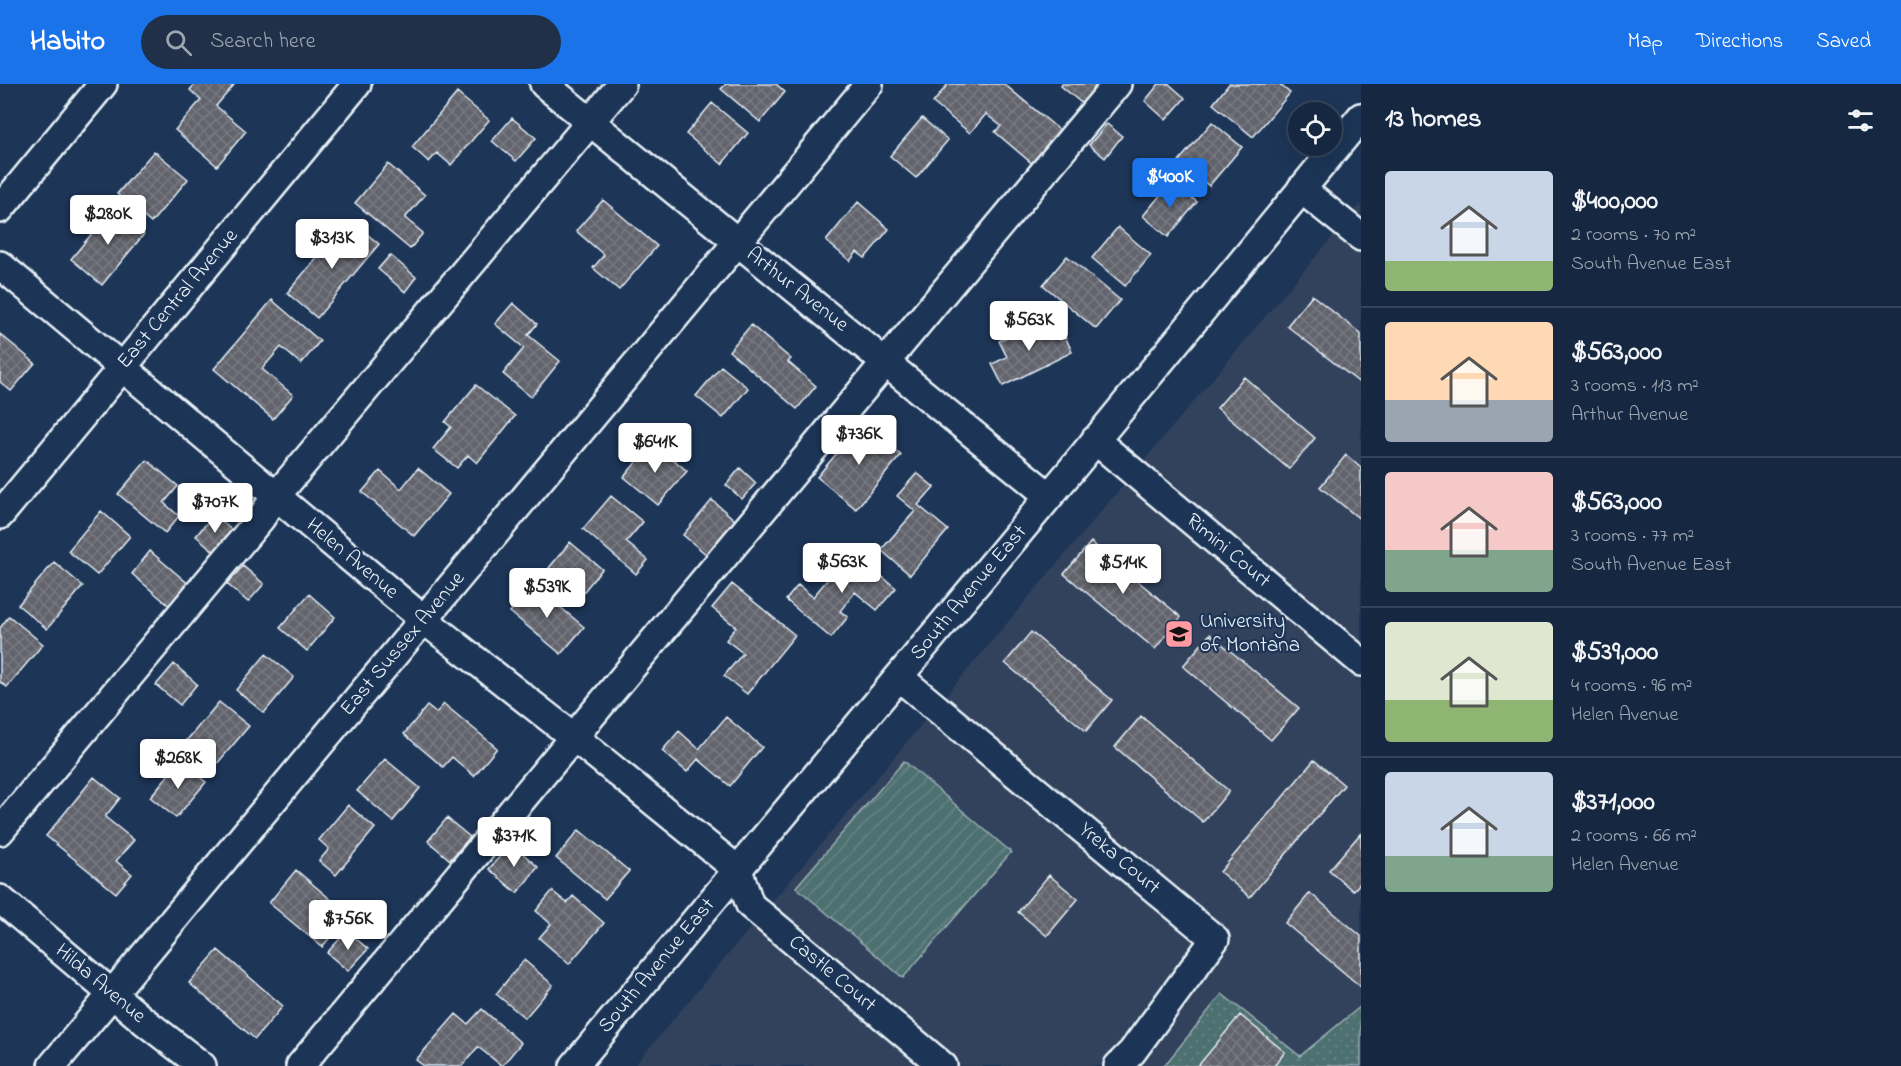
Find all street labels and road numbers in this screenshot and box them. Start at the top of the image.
street label: East Central Avenue [110,222,246,376]
street label: Arthur Avenue [739,240,855,340]
street label: Rimini Court [1179,506,1277,596]
street label: Helen Avenue [299,511,405,607]
street label: South Avenue East [903,519,1035,667]
street label: East Sussex Avenue [333,565,473,723]
street label: Yreka Court [1072,816,1166,902]
street label: South Avenue East [591,892,723,1040]
street label: Castle Court [781,928,883,1020]
street label: Hilda Avenue [48,937,152,1031]

